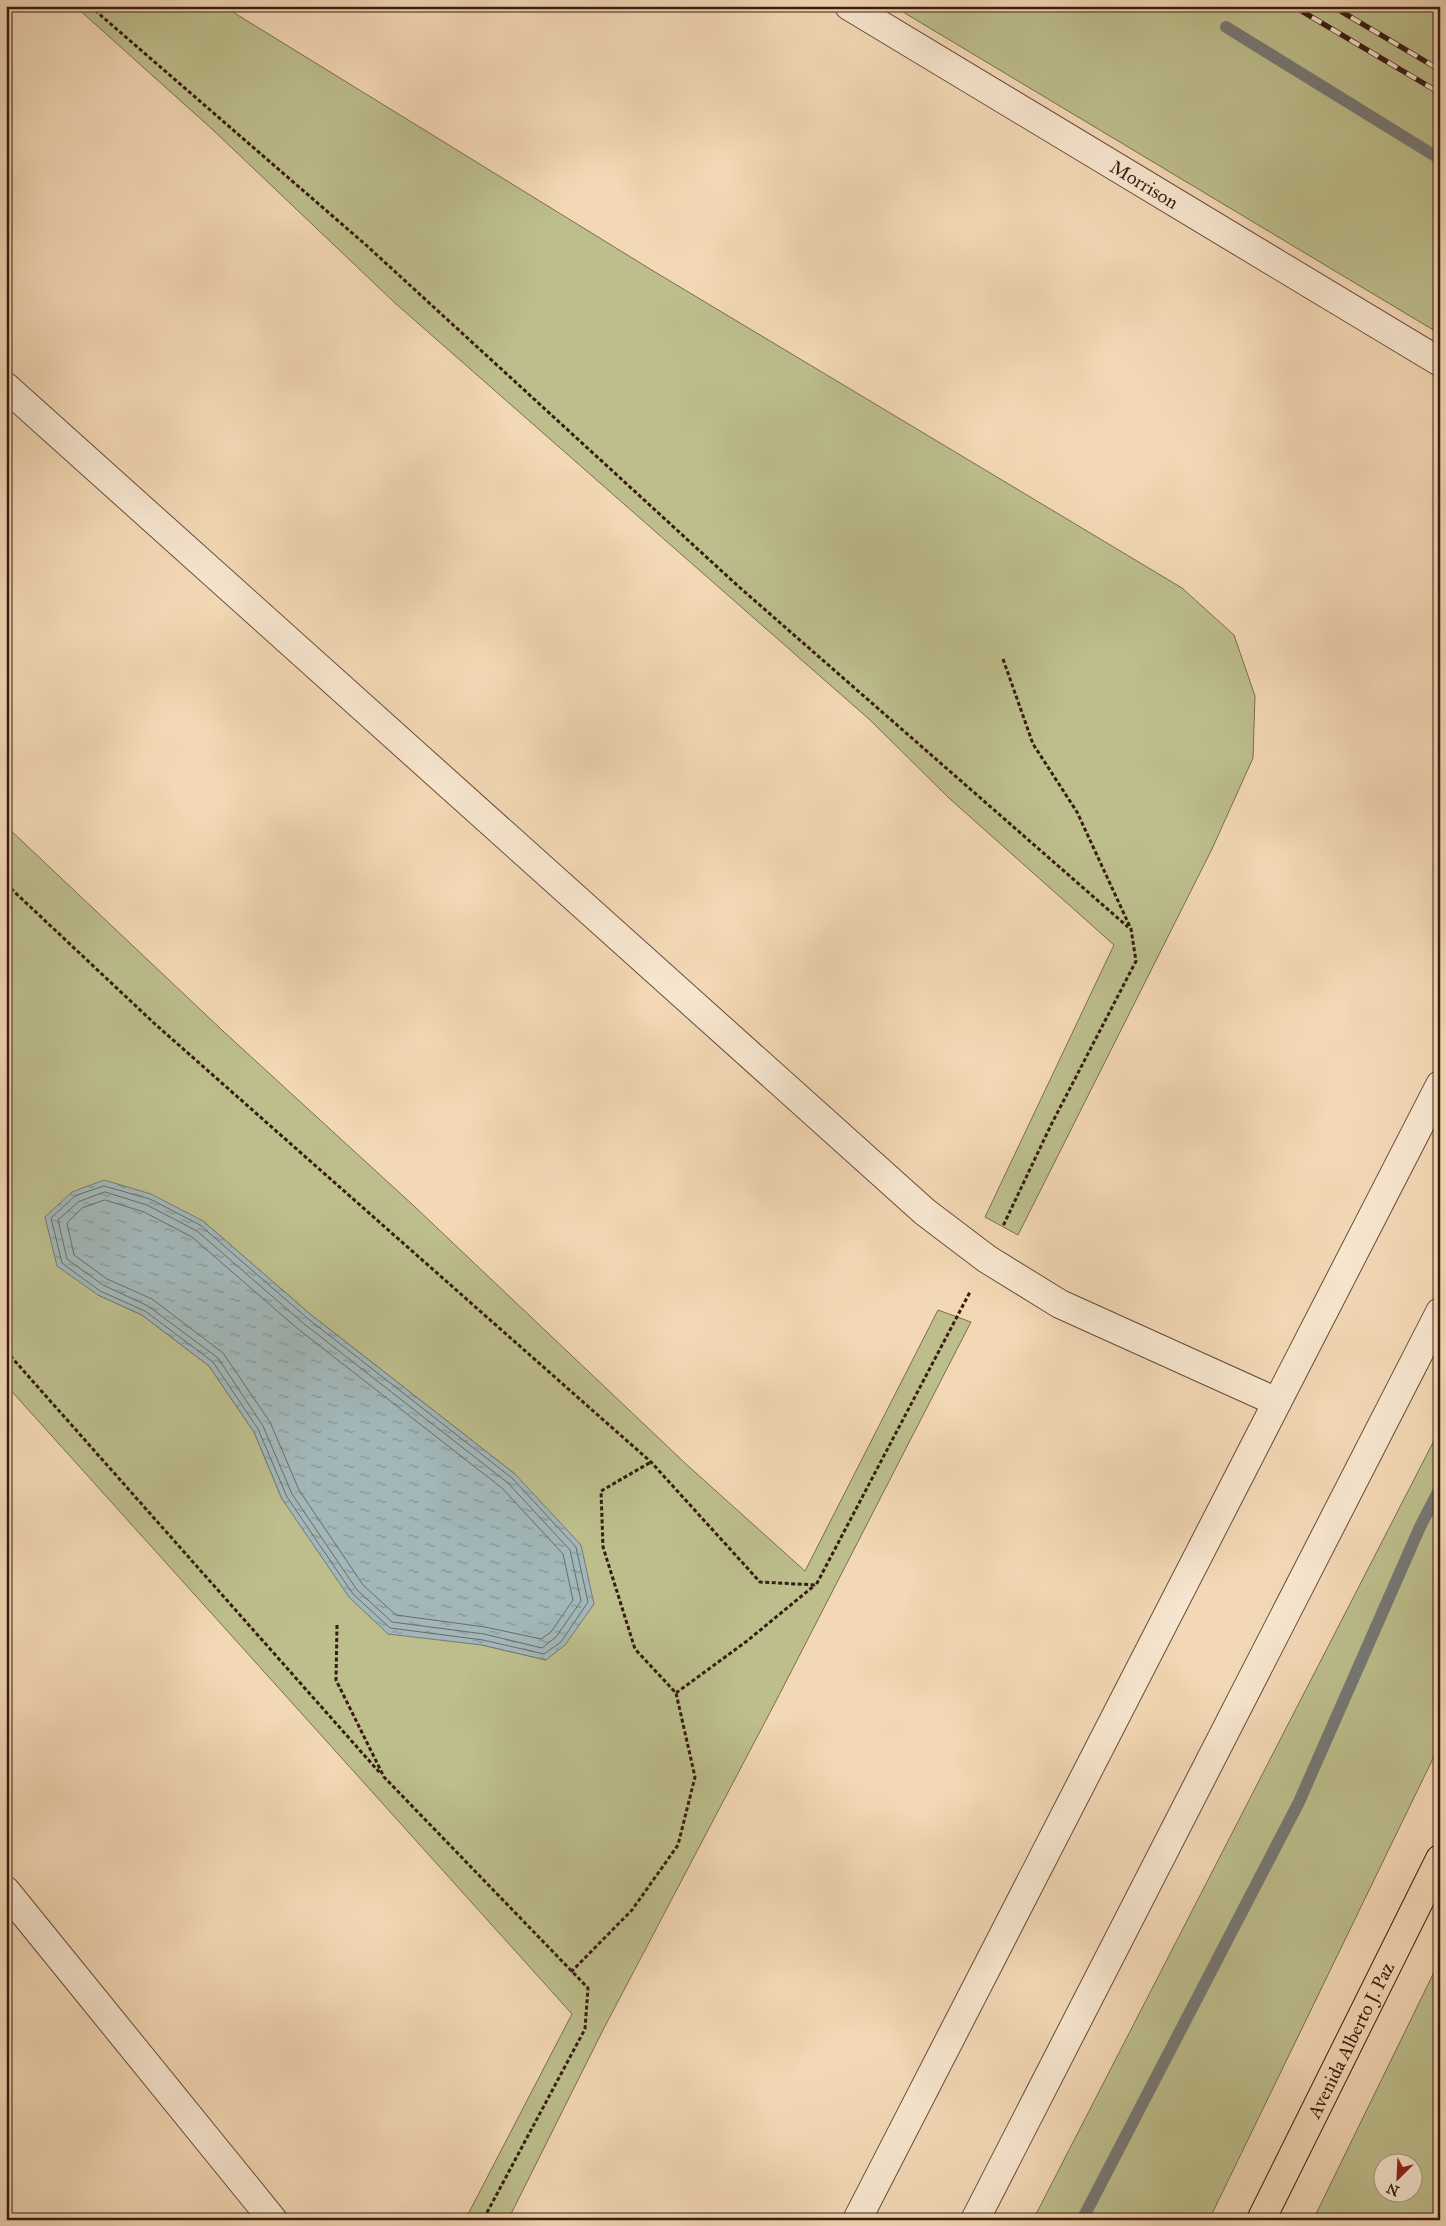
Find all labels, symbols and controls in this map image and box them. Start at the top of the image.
street label: Morrison [1106,155,1183,214]
street label: Avenida Alberto J. Paz [1302,1958,1399,2123]
north arrow [1374,2154,1424,2204]
text: N [1384,2179,1402,2200]

